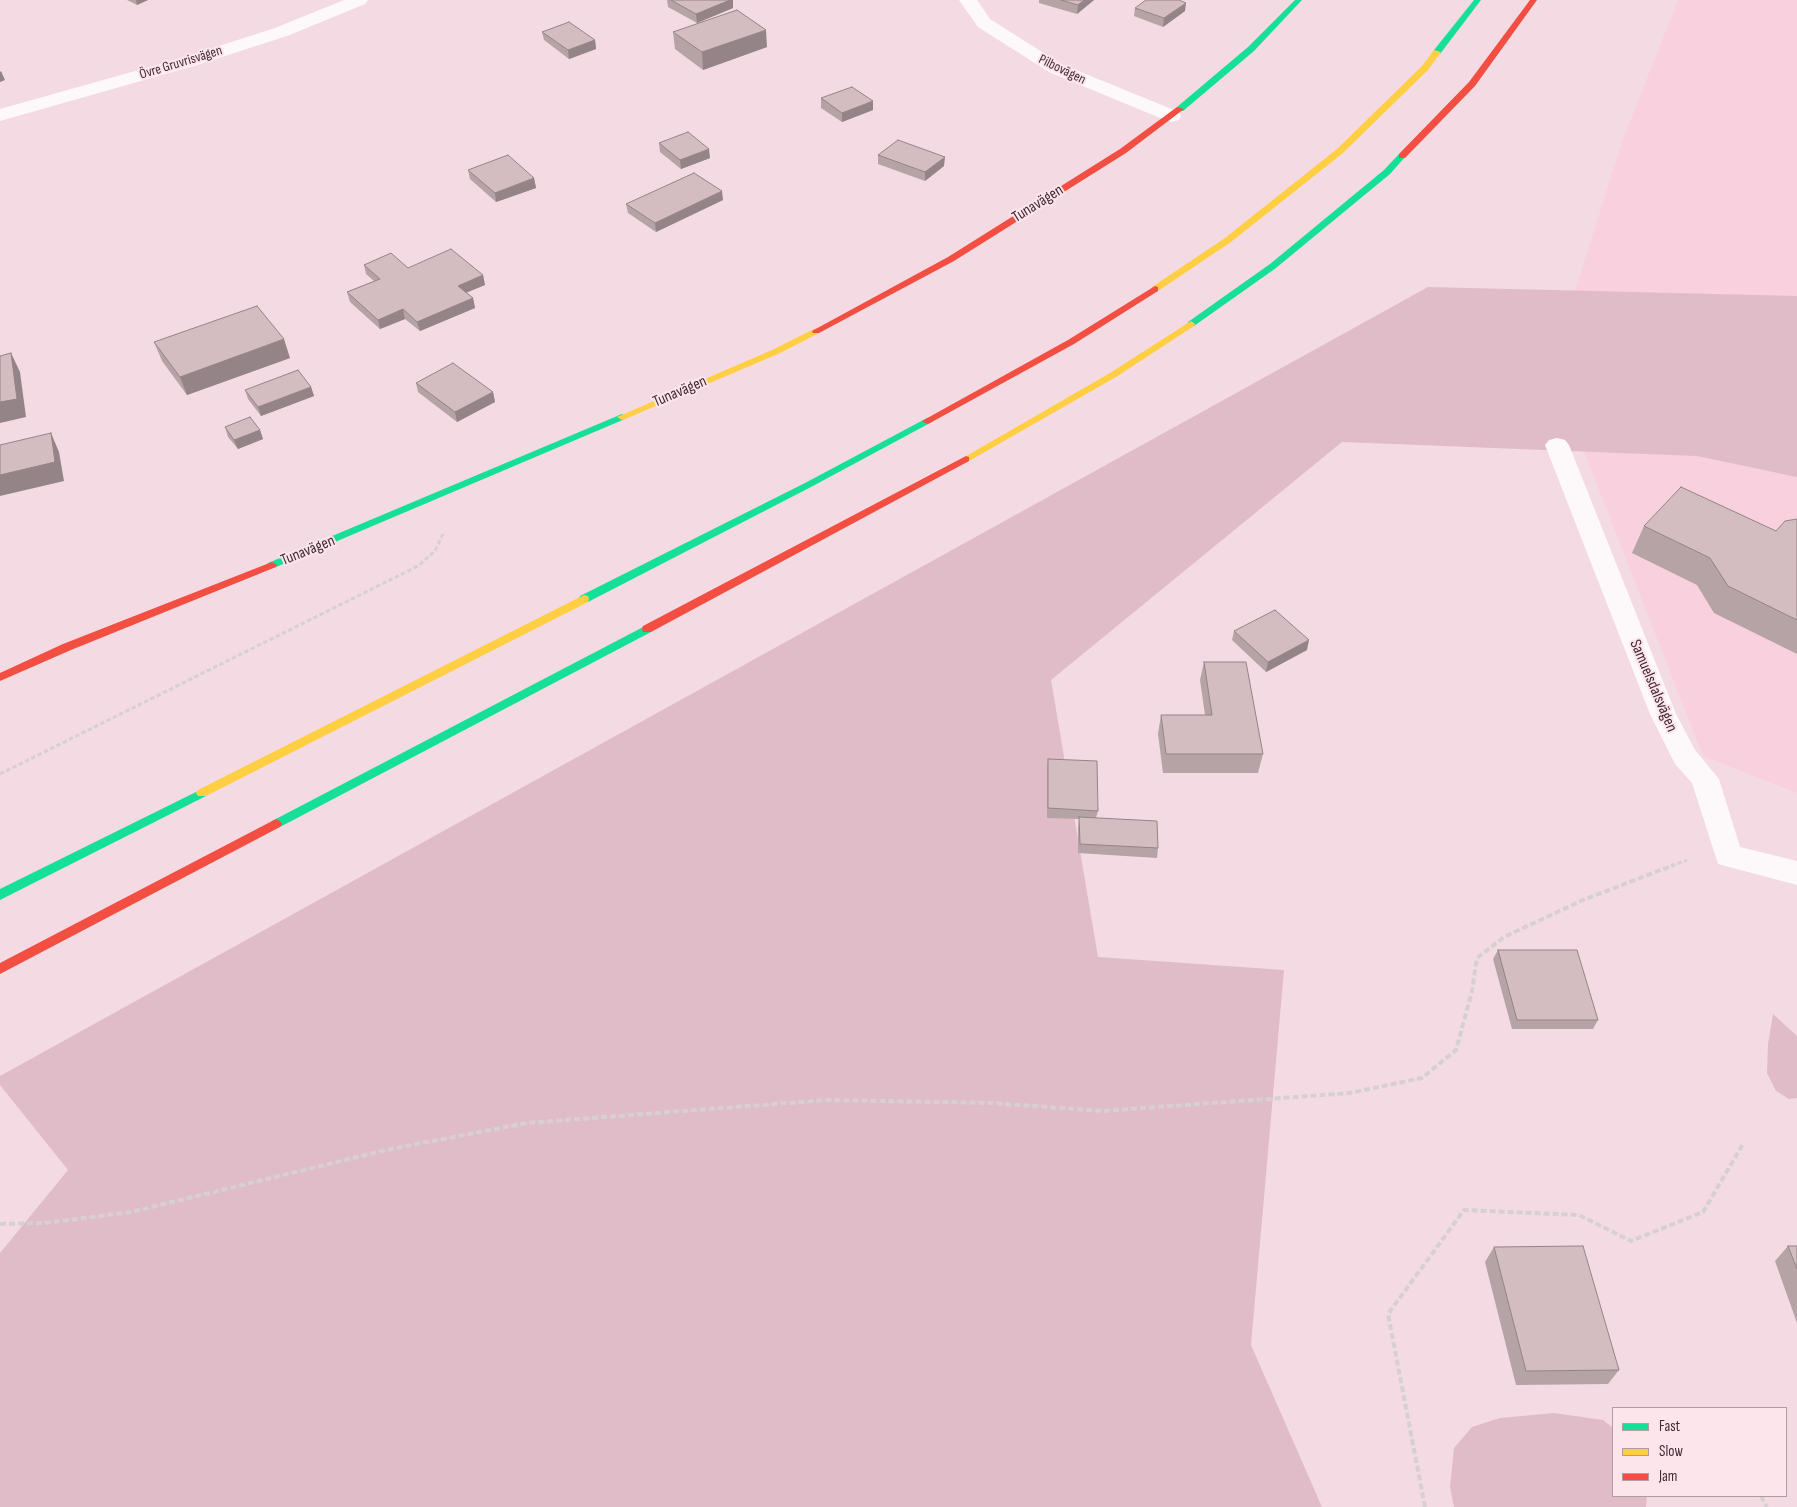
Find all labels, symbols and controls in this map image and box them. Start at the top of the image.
street label: Övre Gruvrisvägen [138,42,224,84]
street label: Pilbovägen [1036,51,1088,89]
street label: Tunavägen [1009,181,1067,227]
street label: Tunavägen [650,372,710,412]
street label: Tunavägen [278,531,338,571]
street label: Samuelsdalsvägen [1625,637,1681,735]
legend [1612,1407,1787,1497]
text: Fast [1659,1417,1680,1436]
text: Slow [1659,1442,1683,1461]
text: Jam [1659,1467,1677,1486]

